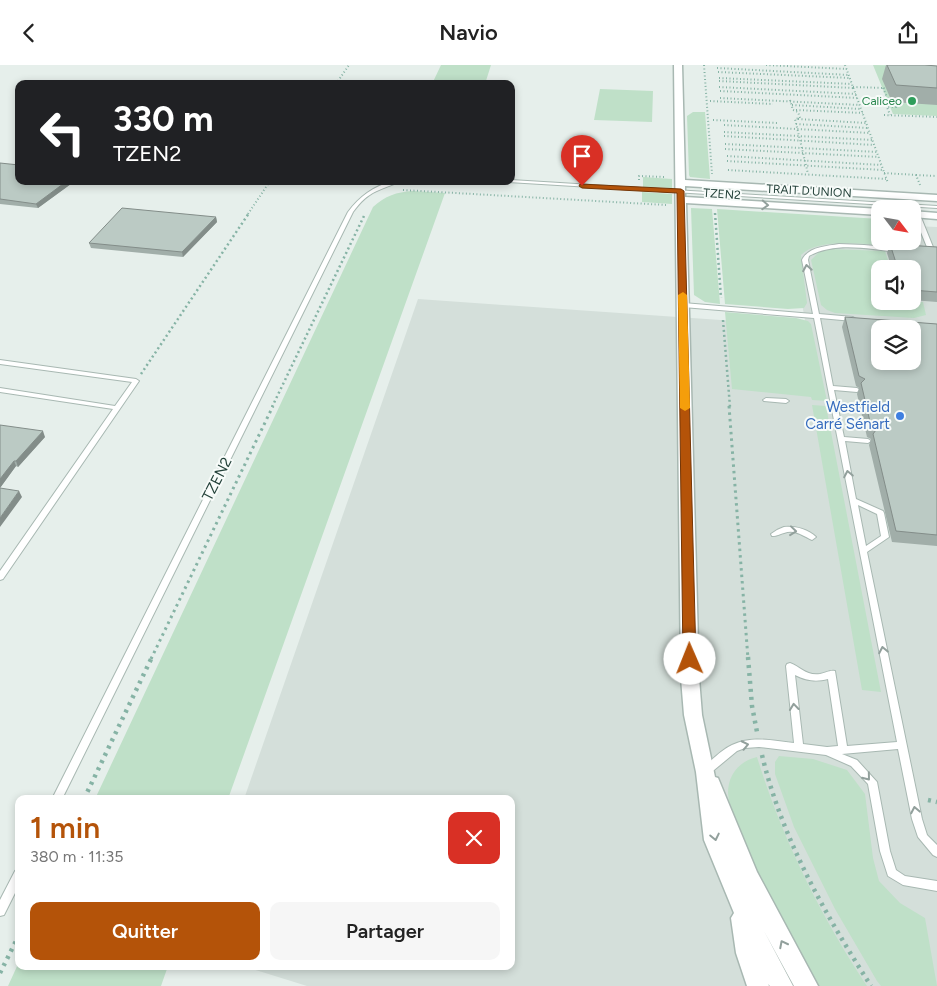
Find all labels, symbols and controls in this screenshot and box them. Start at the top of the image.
icon: back [15,19,43,47]
text: Navio [439,19,498,46]
icon: share [894,19,922,47]
place label: Caliceo [862,94,902,108]
marker: Caliceo [906,95,918,107]
text: 330 m [113,98,213,140]
icon: left [30,100,95,165]
pin [561,135,603,186]
text: TZEN2 [113,140,182,167]
icon: arrive [568,142,596,170]
street label: TRAIT D'UNION [766,182,852,200]
street label: TZEN2 [703,186,741,202]
one-way arrow [761,200,769,211]
north arrow [871,200,921,250]
map controls [871,200,921,370]
button: sound [871,260,921,310]
one-way arrow [803,263,813,272]
button: layers [871,320,921,370]
place label: Westfield Carré Sénart [805,398,890,433]
marker: Westfield Carré Sénart [894,410,906,422]
street label: TZEN2 [198,454,236,504]
one-way arrow [844,469,854,478]
one-way arrow [790,525,798,536]
position arrow [663,632,715,684]
one-way arrow [879,646,889,655]
one-way arrow [789,703,800,711]
one-way arrow [741,740,750,751]
one-way arrow [861,772,870,781]
one-way arrow [910,805,921,814]
text: 1 min [30,809,100,846]
button: close [448,812,500,864]
one-way arrow [709,833,720,842]
text: 380 m · 11:35 [30,847,124,866]
button: Quitter [30,902,260,960]
button: Partager [270,902,500,960]
one-way arrow [779,940,789,949]

